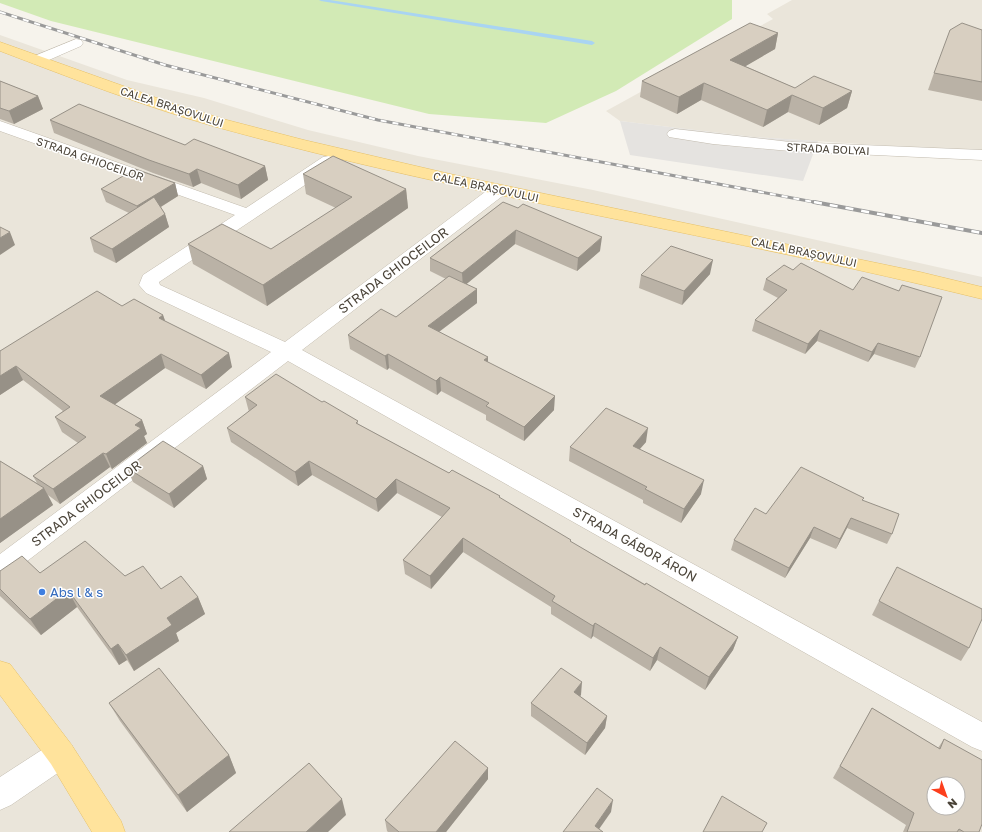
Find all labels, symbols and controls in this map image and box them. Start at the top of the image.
street label: CALEA BRAȘOVULUI [119,84,225,130]
street label: STRADA GHIOCEILOR [35,134,146,183]
street label: STRADA BOLYAI [786,140,870,157]
street label: CALEA BRAȘOVULUI [432,169,540,205]
street label: STRADA GHIOCEILOR [335,223,451,317]
street label: CALEA BRAȘOVULUI [750,234,858,270]
street label: STRADA GHIOCEILOR [28,456,144,550]
street label: STRADA GÁBOR ÁRON [570,503,700,585]
place label: Abs l & s [50,584,103,600]
marker: Abs l & s [37,587,47,597]
north arrow [926,776,966,816]
text: N [945,796,960,812]

